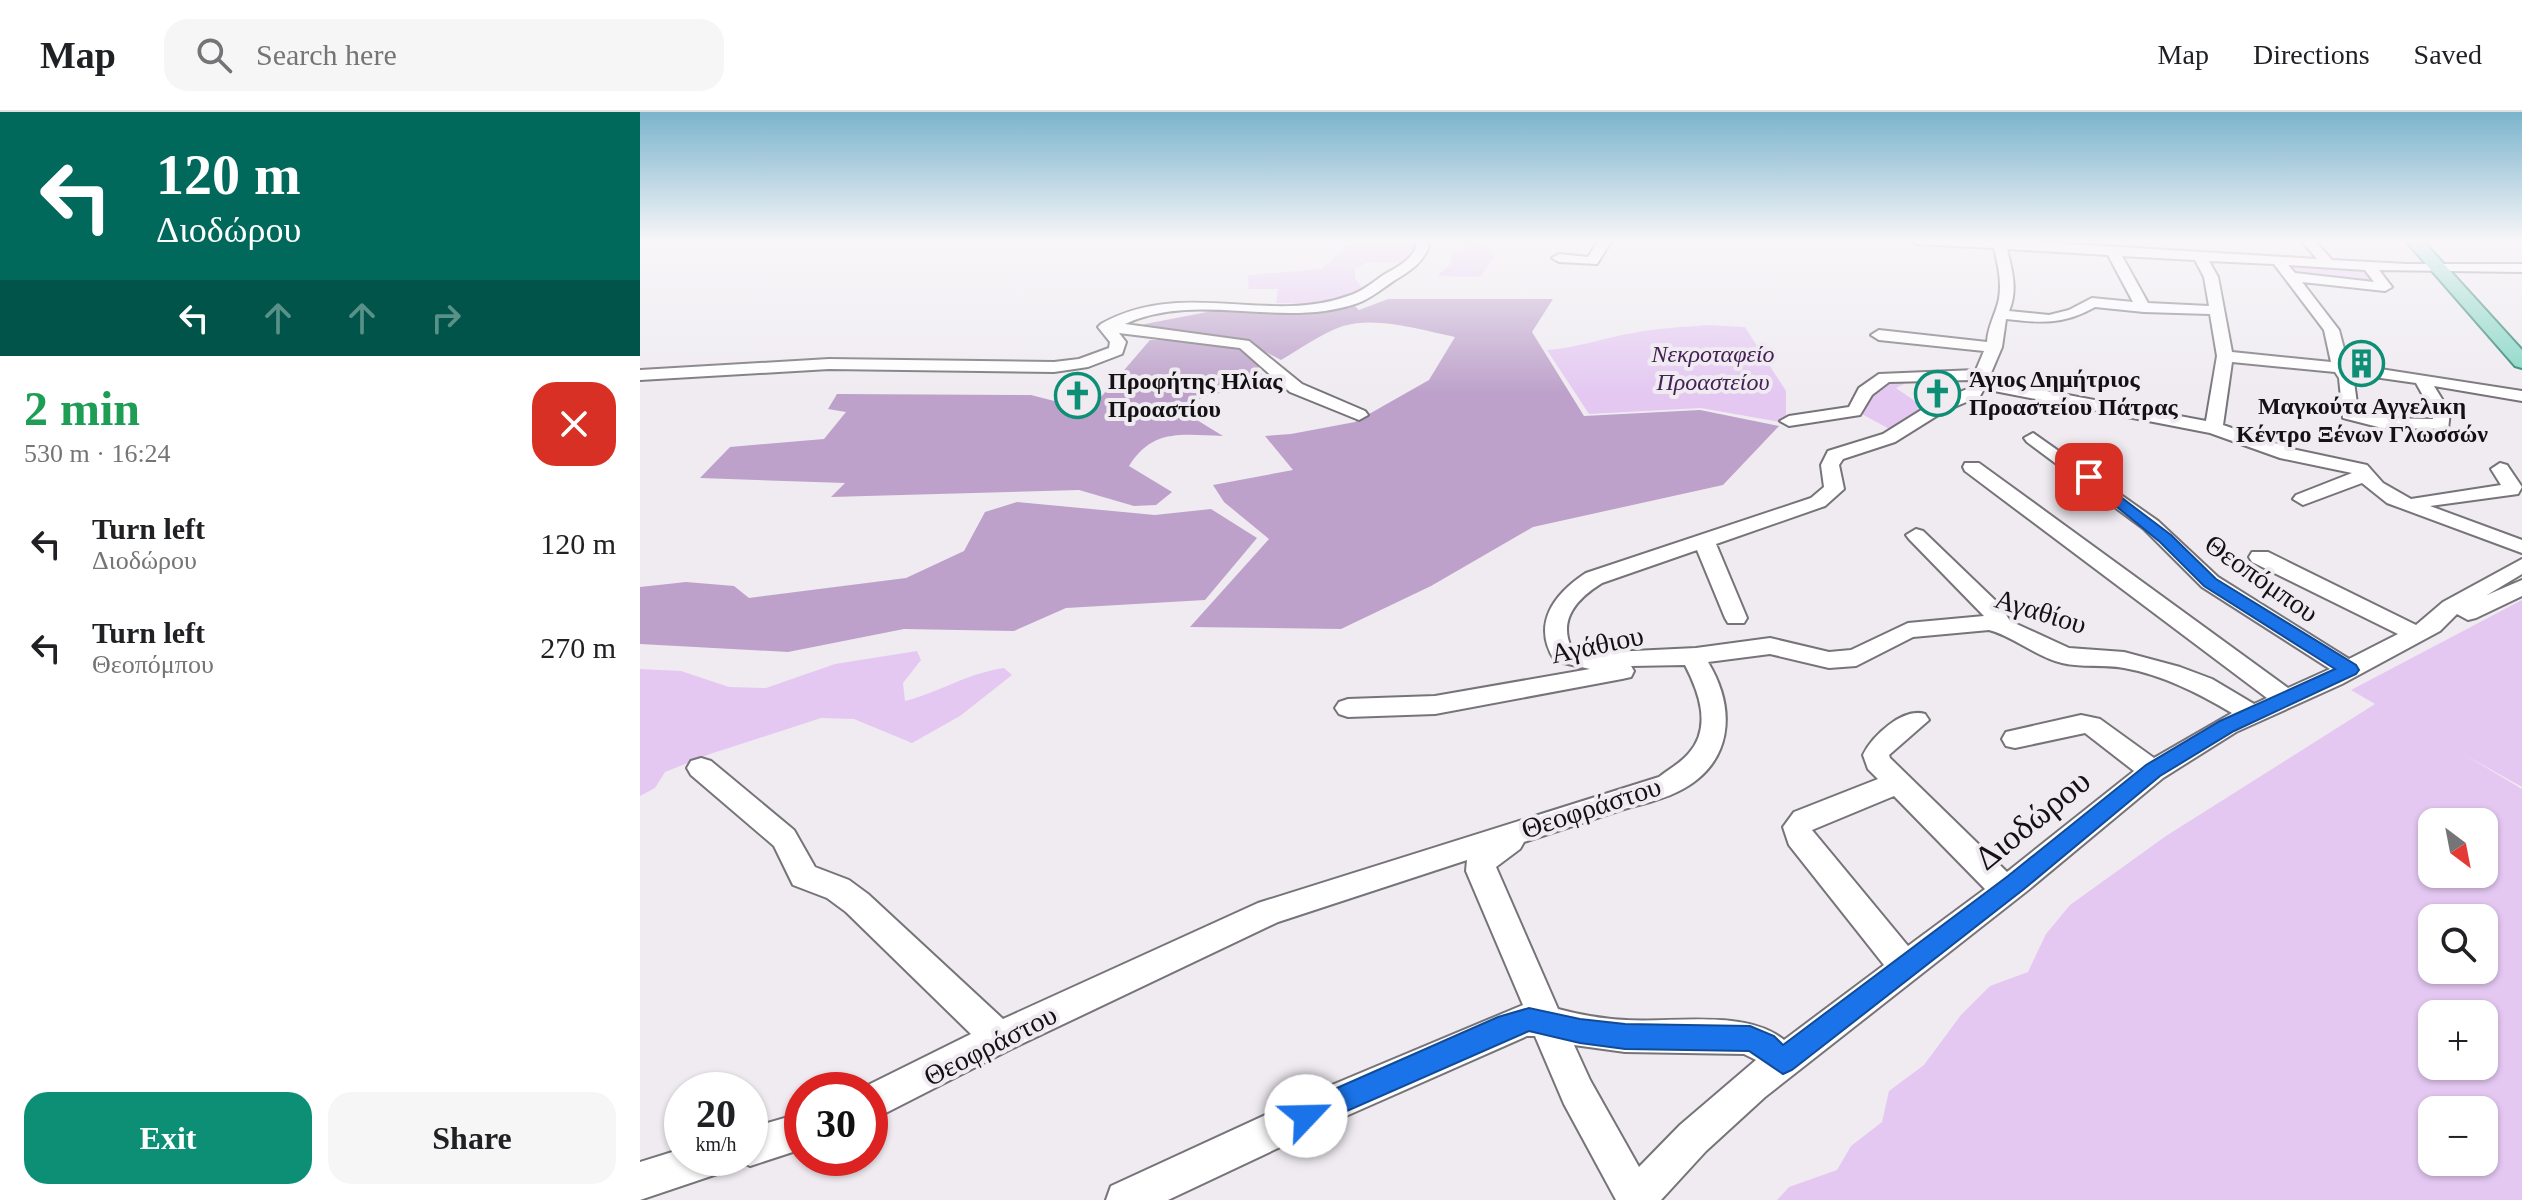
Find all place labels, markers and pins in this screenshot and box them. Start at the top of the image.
building icon: Μαγκούτα Αγγελικη Κέντρο Ξένων Γλωσσών [2338,340,2386,388]
place label: Άγιος Δημήτριος Προαστείου Πάτρας [1969,366,2179,420]
place label: Προφήτης Ηλίας Προαστίου [1108,368,1283,422]
church icon: Άγιος Δημήτριος Προαστείου Πάτρας [1914,369,1962,417]
church icon: Προφήτης Ηλίας Προαστίου [1053,371,1101,419]
place label: Μαγκούτα Αγγελικη Κέντρο Ξένων Γλωσσών [2236,393,2488,447]
pin [2055,443,2123,511]

